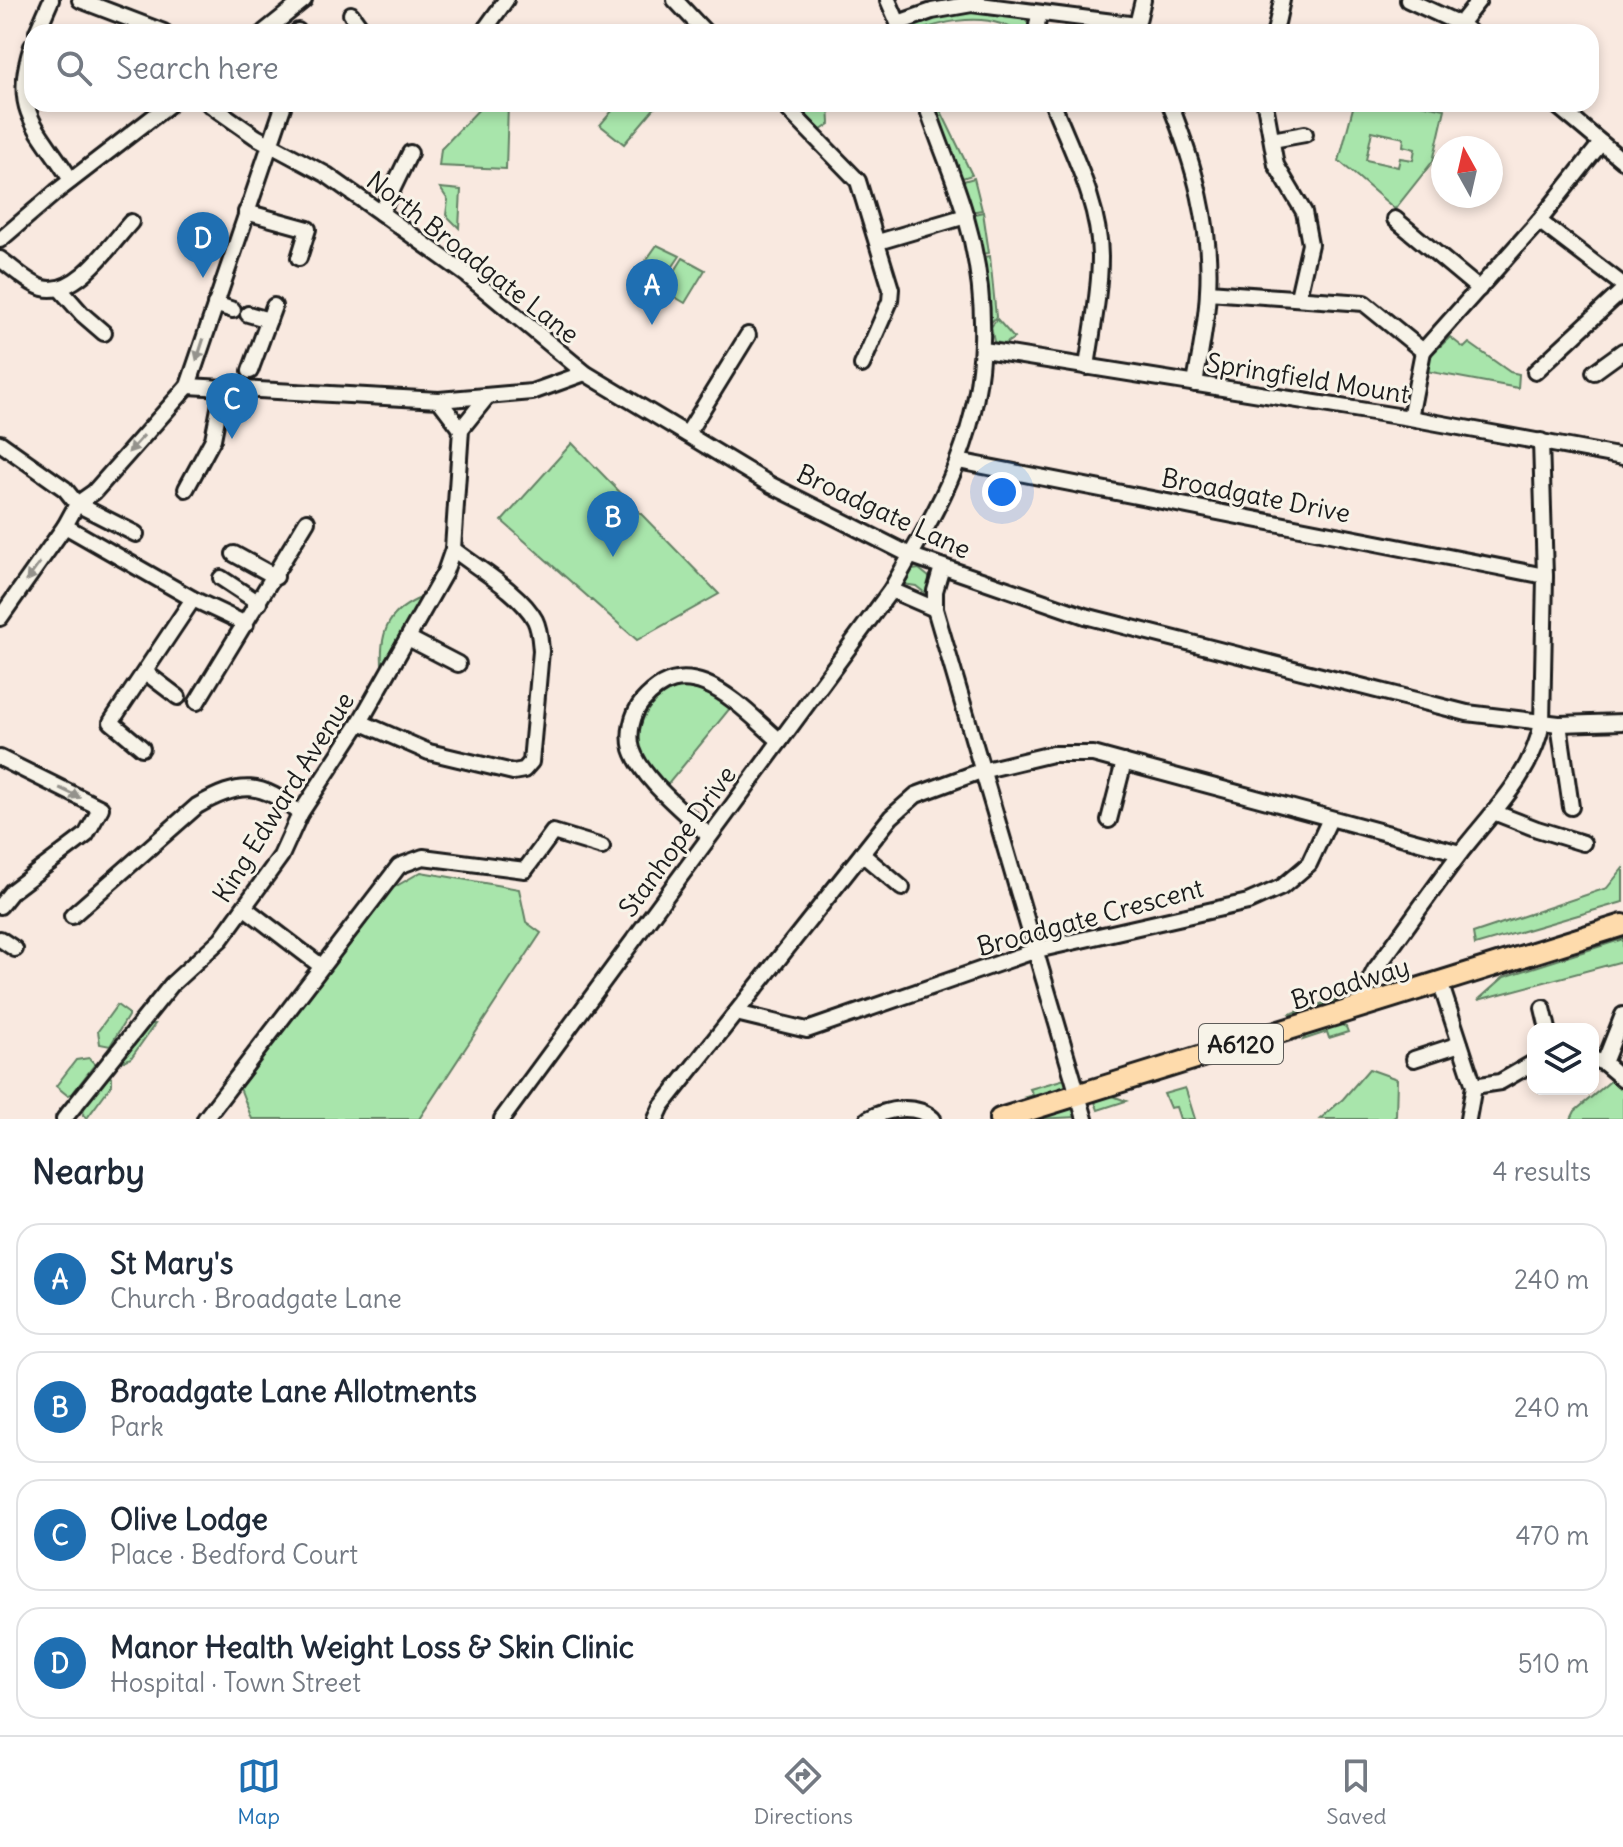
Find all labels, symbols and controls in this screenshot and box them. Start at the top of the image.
search box [24,24,1599,112]
icon: search [52,46,96,90]
text: Search here [116,49,279,87]
north arrow [1431,136,1503,208]
street label: North Broadgate Lane [360,164,586,350]
pin: D [177,212,229,278]
pin: A [626,259,678,325]
one-way arrow [193,338,206,362]
street label: Springfield Mount [1204,346,1412,410]
pin: C [206,373,258,439]
one-way arrow [127,434,145,453]
street label: Broadgate Lane [792,456,976,566]
street label: Broadgate Drive [1159,461,1353,529]
your location [982,472,1022,512]
pin: B [587,491,639,557]
one-way arrow [25,562,41,582]
street label: King Edward Avenue [205,686,361,908]
street label: Stanhope Drive [611,759,743,923]
one-way arrow [58,786,81,799]
street label: Broadgate Crescent [973,871,1207,963]
street label: Broadway [1287,949,1413,1017]
map controls [1527,1023,1599,1095]
button: layers [1527,1023,1599,1095]
road number: A6120 [1199,1024,1283,1064]
text: Nearby [32,1150,145,1193]
text: 4 results [1493,1155,1591,1188]
text: St Mary's [110,1244,233,1282]
text: A [52,1263,68,1296]
text: 240 m [1514,1263,1589,1296]
text: Church · Broadgate Lane [110,1282,402,1315]
text: Broadgate Lane Allotments [110,1372,477,1410]
text: B [51,1391,69,1424]
text: 240 m [1514,1391,1589,1424]
text: Park [110,1410,164,1443]
text: Olive Lodge [110,1500,268,1538]
text: C [51,1519,69,1552]
text: 470 m [1515,1519,1589,1552]
text: Place · Bedford Court [110,1538,358,1571]
text: Manor Health Weight Loss & Skin Clinic [110,1628,634,1666]
text: D [51,1647,69,1680]
text: 510 m [1518,1647,1589,1680]
text: Hospital · Town Street [110,1666,361,1699]
tab: Map [237,1754,281,1830]
tab: Directions [754,1754,853,1830]
tab: Saved [1326,1754,1386,1830]

